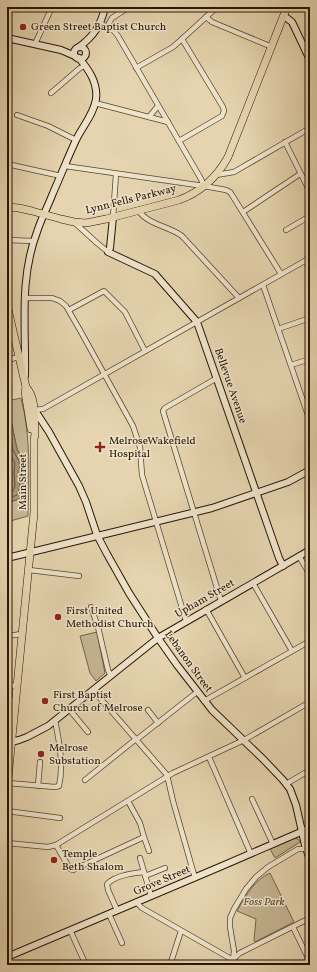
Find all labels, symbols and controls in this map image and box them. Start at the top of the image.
place label: Green Street Baptist Church [31,20,167,35]
marker: Green Street Baptist Church [18,22,28,32]
street label: Lynn Fells Parkway [84,181,178,219]
street label: Bellevue Avenue [210,346,250,426]
place label: MelroseWakefield Hospital [109,434,196,462]
marker: MelroseWakefield Hospital [94,441,106,453]
street label: Main Street [16,454,31,510]
street label: Upham Street [172,576,238,622]
place label: First United Methodist Church [66,604,154,632]
marker: First United Methodist Church [53,612,63,622]
street label: Lebanon Street [161,628,216,696]
place label: First Baptist Church of Melrose [53,688,143,716]
marker: First Baptist Church of Melrose [40,696,50,706]
place label: Melrose Substation [49,741,101,769]
marker: Melrose Substation [36,749,46,759]
place label: Temple Beth Shalom [62,847,124,875]
marker: Temple Beth Shalom [49,855,59,865]
street label: Grove Street [131,862,193,900]
park label: Foss Park [243,895,285,910]

